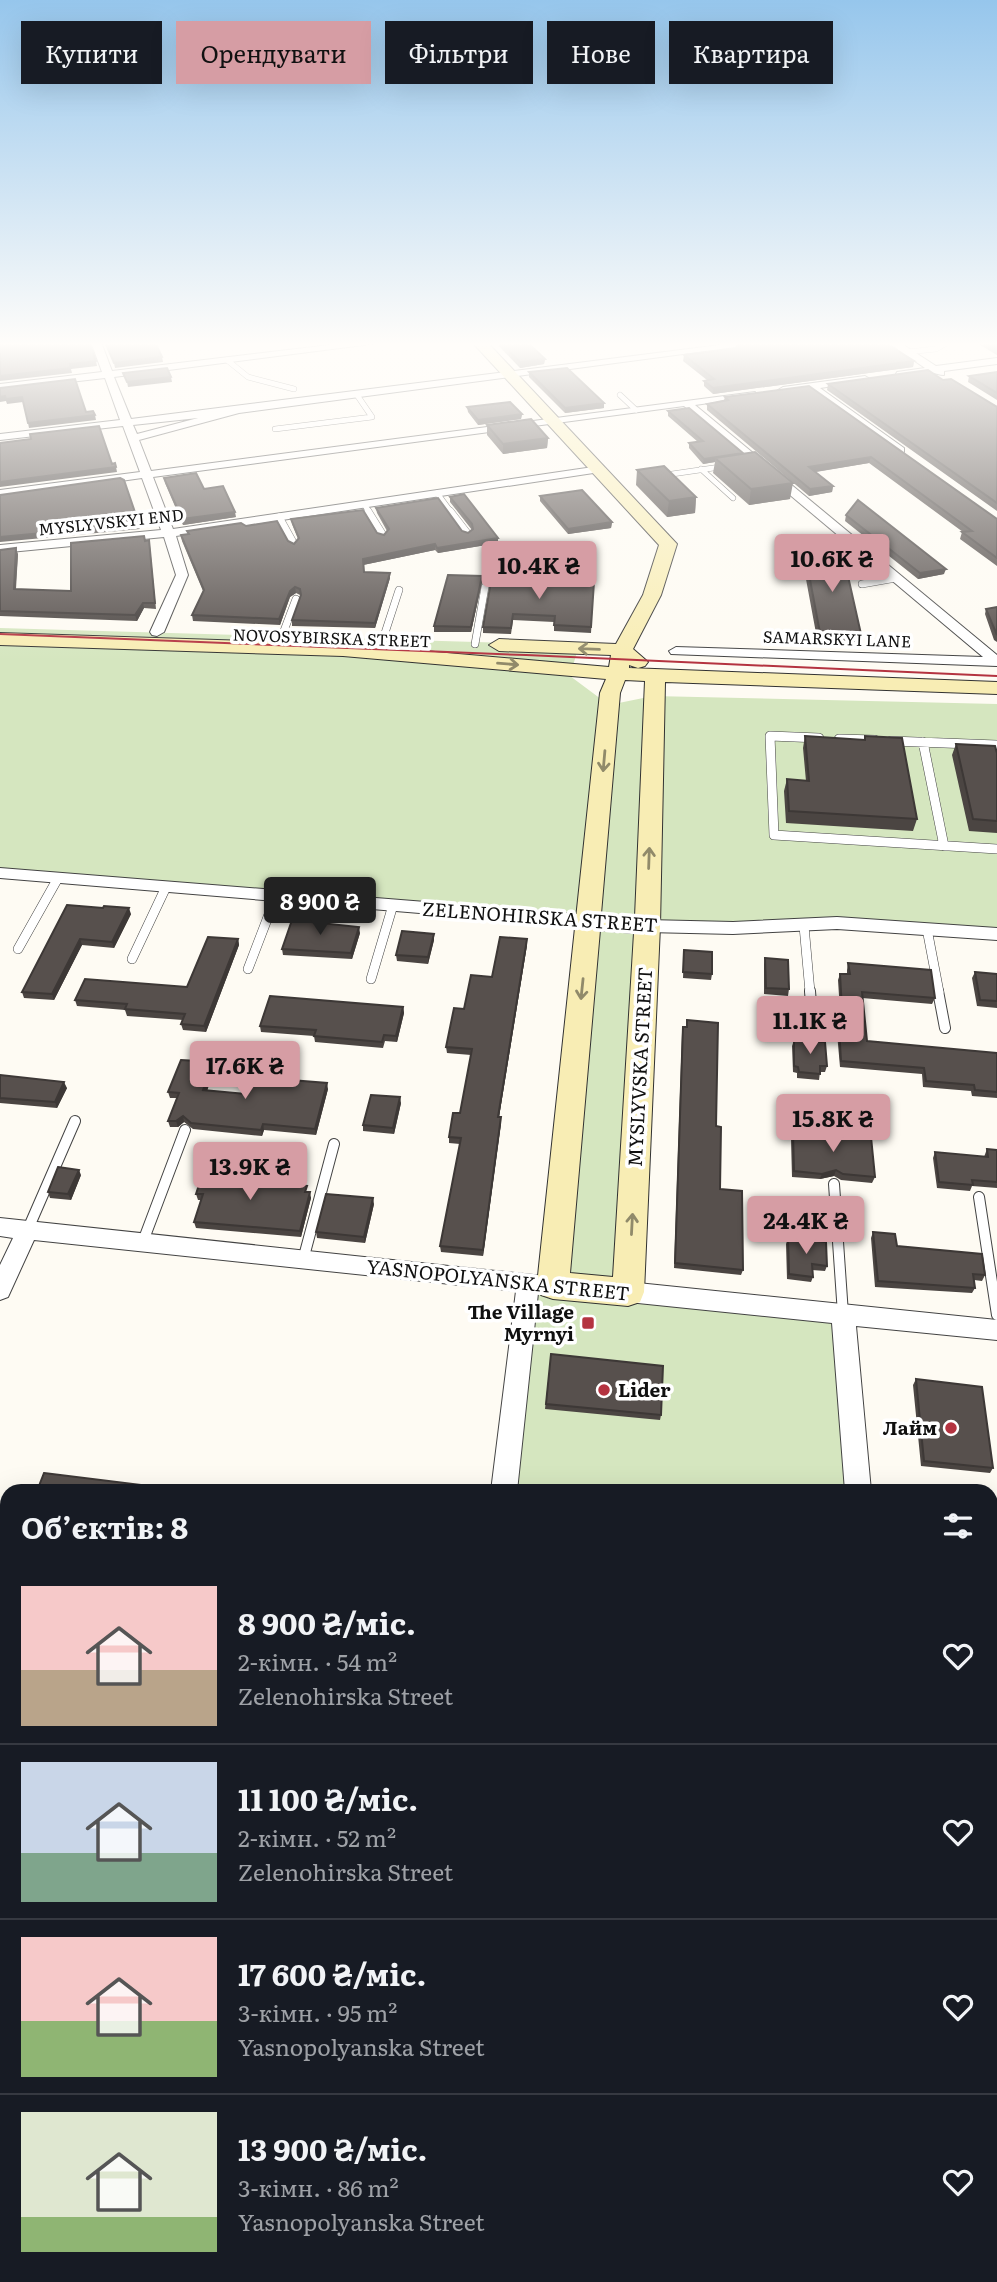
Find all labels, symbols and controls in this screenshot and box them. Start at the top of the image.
chip: Купити [21,21,162,84]
chip: Орендувати [176,21,371,84]
chip: Фільтри [385,21,533,84]
chip: Нове [547,21,655,84]
chip: Квартира [669,21,833,84]
street label: MYSLYVSKYI END [37,501,185,541]
pin: 10.6K ₴ [767,534,897,594]
text: 10.6K ₴ [790,540,874,574]
pin: 10.4K ₴ [474,542,604,601]
text: 10.4K ₴ [498,547,580,581]
street label: NOVOSYBIRSKA STREET [232,622,432,652]
street label: SAMARSKYI LANE [763,623,912,653]
one-way arrow [578,642,601,655]
one-way arrow [497,658,519,671]
one-way arrow [597,750,610,772]
one-way arrow [642,847,656,870]
pin: 8 900 ₴ [255,878,385,937]
text: 8 900 ₴ [280,883,360,917]
street label: ZELENOHIRSKA STREET [421,894,659,938]
street label: MYSLYVSKA STREET [620,966,658,1168]
one-way arrow [575,978,588,1000]
pin: 11.1K ₴ [745,996,875,1056]
text: 11.1K ₴ [773,1002,847,1036]
pin: 17.6K ₴ [180,1042,310,1101]
text: 17.6K ₴ [206,1047,284,1081]
pin: 15.8K ₴ [768,1094,898,1154]
text: 15.8K ₴ [792,1100,874,1134]
pin: 13.9K ₴ [185,1142,315,1202]
text: 13.9K ₴ [209,1148,291,1182]
pin: 24.4K ₴ [741,1196,871,1256]
text: 24.4K ₴ [763,1202,849,1236]
one-way arrow [625,1213,638,1236]
street label: YASNOPOLYANSKA STREET [365,1251,631,1307]
place label: The Village Myrnyi [468,1297,574,1347]
marker: The Village Myrnyi [580,1315,596,1331]
place label: Lider [618,1375,671,1403]
marker: Lider [596,1382,612,1398]
place label: Лайм [883,1413,937,1441]
marker: Лайм [943,1420,959,1436]
text: Об’єктів: 8 [21,1504,188,1548]
icon: filters [939,1507,977,1545]
text: 8 900 ₴/міс. [238,1600,416,1644]
icon: home [77,1614,161,1698]
icon: heart [939,1637,977,1675]
text: 2-кімн. · 54 m² [238,1644,397,1678]
text: Zelenohirska Street [238,1678,453,1712]
text: 11 100 ₴/міс. [238,1776,418,1820]
icon: home [77,1790,161,1874]
icon: heart [939,1813,977,1851]
text: 2-кімн. · 52 m² [238,1820,396,1854]
text: Zelenohirska Street [238,1854,453,1888]
text: 17 600 ₴/міс. [238,1951,426,1995]
icon: home [77,1965,161,2049]
icon: heart [939,1988,977,2026]
text: 3-кімн. · 95 m² [238,1995,397,2029]
text: Yasnopolyanska Street [238,2029,485,2063]
text: 13 900 ₴/міс. [238,2126,427,2170]
icon: home [77,2140,161,2224]
icon: heart [939,2163,977,2201]
text: 3-кімн. · 86 m² [238,2170,399,2204]
text: Yasnopolyanska Street [238,2204,485,2238]

